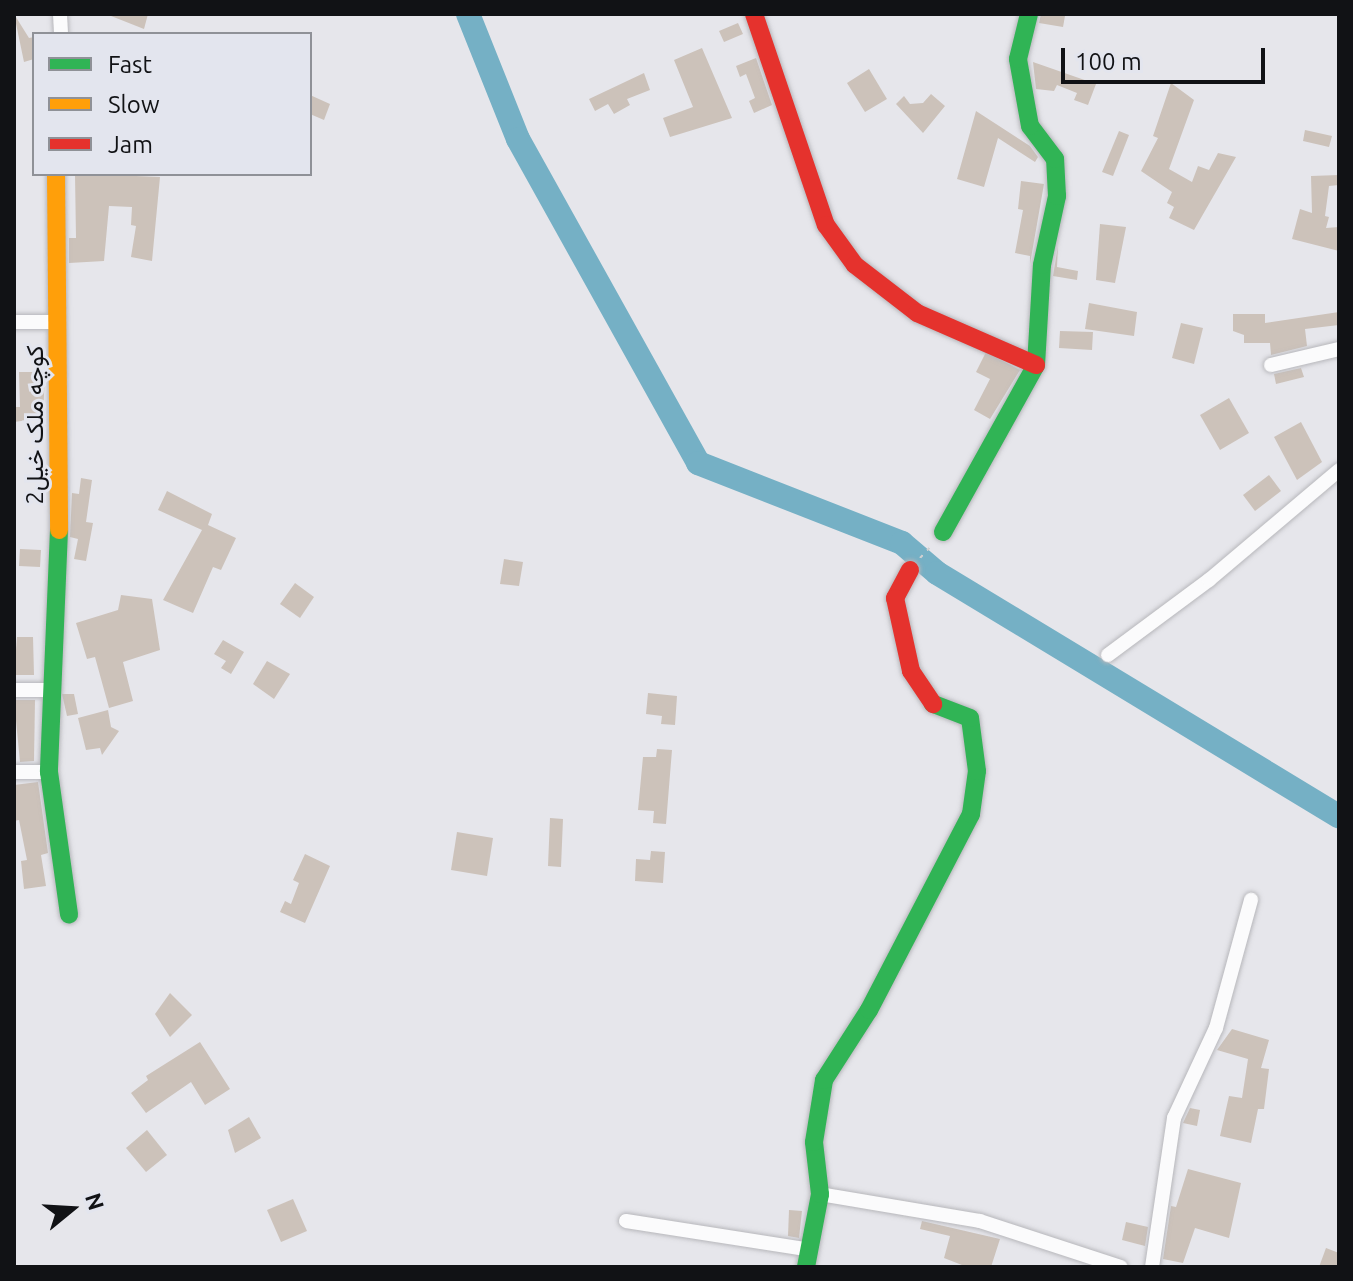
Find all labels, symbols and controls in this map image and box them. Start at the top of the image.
legend [32,32,312,176]
scale bar [1065,32,1269,82]
text: 100 m [1075,48,1142,75]
text: Fast [108,51,152,78]
text: Slow [108,91,160,118]
text: Jam [108,131,153,158]
street label: کوچه ملک خیل2 [21,345,49,505]
north arrow [32,1169,112,1249]
text: N [81,1190,110,1213]

